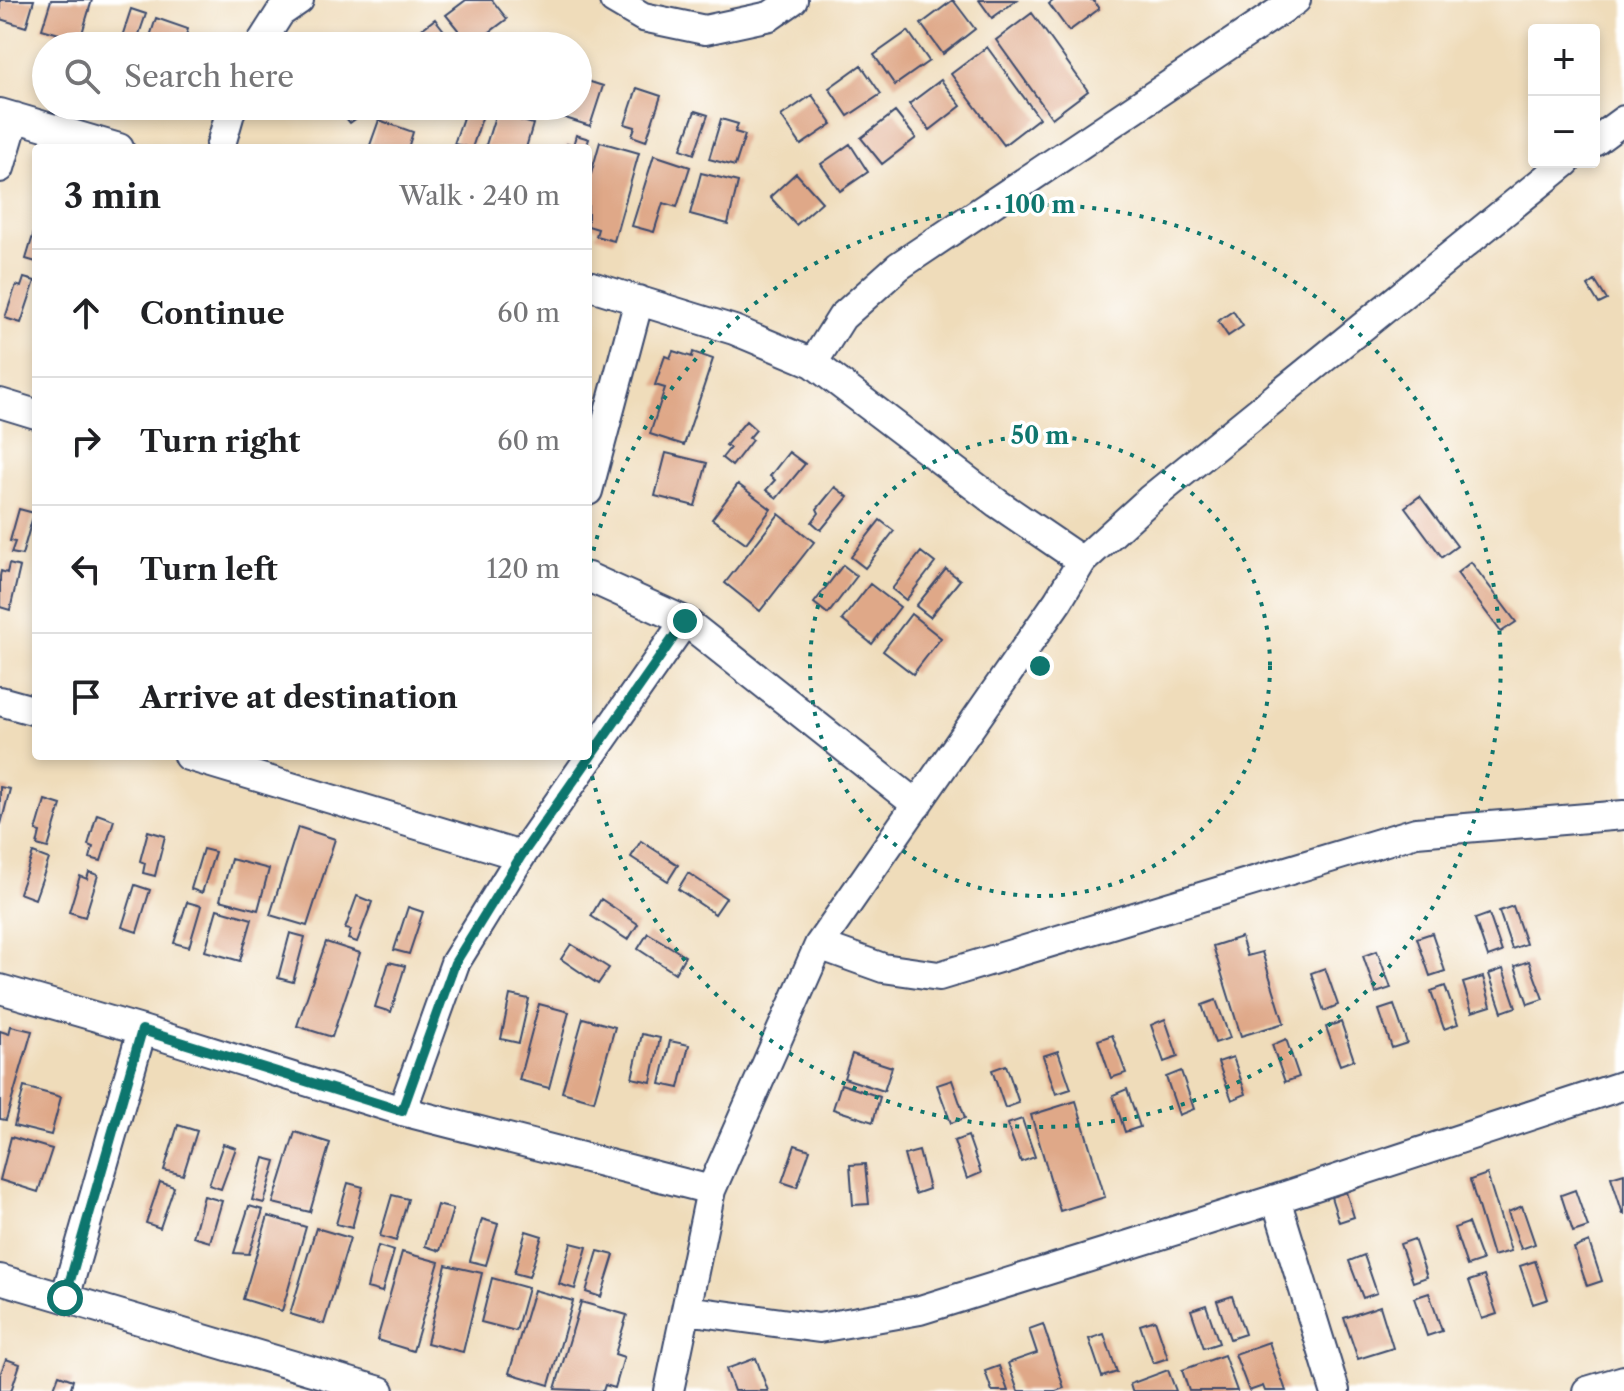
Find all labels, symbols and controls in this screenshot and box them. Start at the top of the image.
map controls [1528,24,1600,168]
button: + [1528,24,1600,96]
search box [32,32,592,120]
icon: search [60,54,104,98]
text: Search here [124,58,294,95]
button: − [1528,96,1600,168]
text: 3 min [64,175,161,217]
text: Walk · 240 m [399,180,560,212]
text: 100 m [1004,190,1076,219]
icon: ahead [64,291,108,335]
text: Continue [140,295,285,332]
text: 60 m [497,297,560,329]
icon: right [64,419,108,463]
text: 50 m [1011,421,1069,450]
text: Turn right [140,423,300,460]
text: 60 m [497,425,560,457]
icon: left [64,547,108,591]
text: Turn left [140,551,277,588]
text: 120 m [486,553,560,585]
route end [667,603,703,639]
centre of rings [1026,652,1054,680]
icon: arrive [64,675,108,719]
text: Arrive at destination [140,679,458,716]
route start [47,1280,83,1316]

